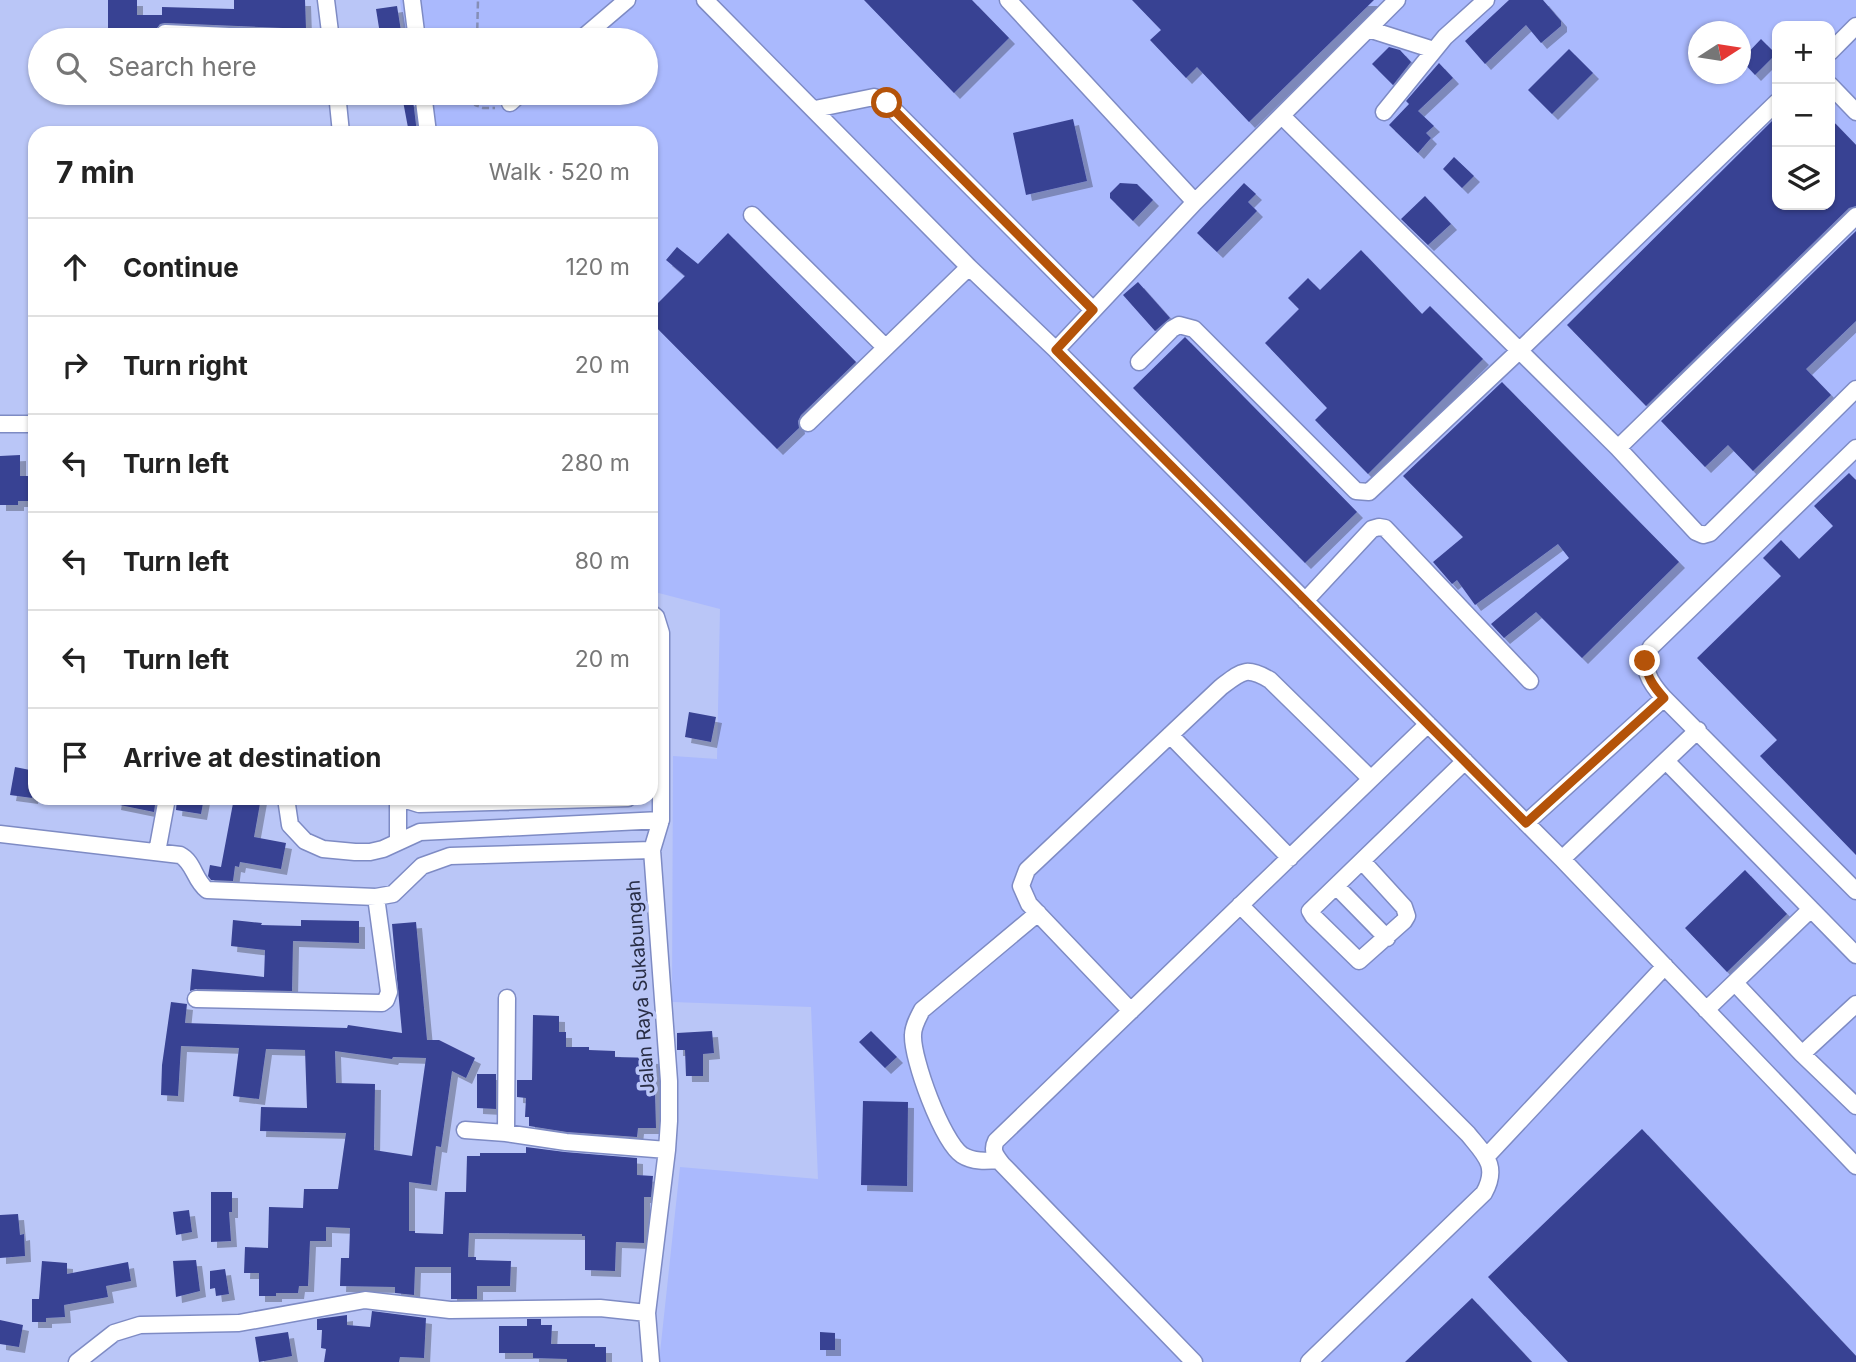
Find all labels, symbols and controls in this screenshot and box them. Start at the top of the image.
north arrow [1688,21,1751,84]
map controls [1772,21,1835,210]
button: + [1772,21,1835,84]
search box [28,28,658,105]
icon: search [52,48,90,86]
text: Search here [108,51,257,82]
button: − [1772,84,1835,147]
route start [871,87,902,118]
button: layers [1772,147,1835,210]
text: 7 min [56,154,135,190]
text: Walk · 520 m [489,158,630,186]
icon: ahead [56,248,94,286]
text: Continue [123,252,239,283]
text: 120 m [565,253,630,281]
icon: right [56,346,94,384]
text: Turn right [123,350,248,381]
text: 20 m [575,351,630,379]
icon: left [56,444,94,482]
text: Turn left [123,448,229,479]
text: 280 m [561,449,630,477]
icon: left [56,542,94,580]
text: Turn left [123,546,229,577]
text: 80 m [575,547,630,575]
icon: left [56,640,94,678]
text: Turn left [123,644,229,675]
text: 20 m [575,645,630,673]
route end [1629,645,1660,676]
icon: arrive [56,738,94,776]
text: Arrive at destination [123,742,382,773]
street label: Jalan Raya Sukabungah [622,879,659,1095]

